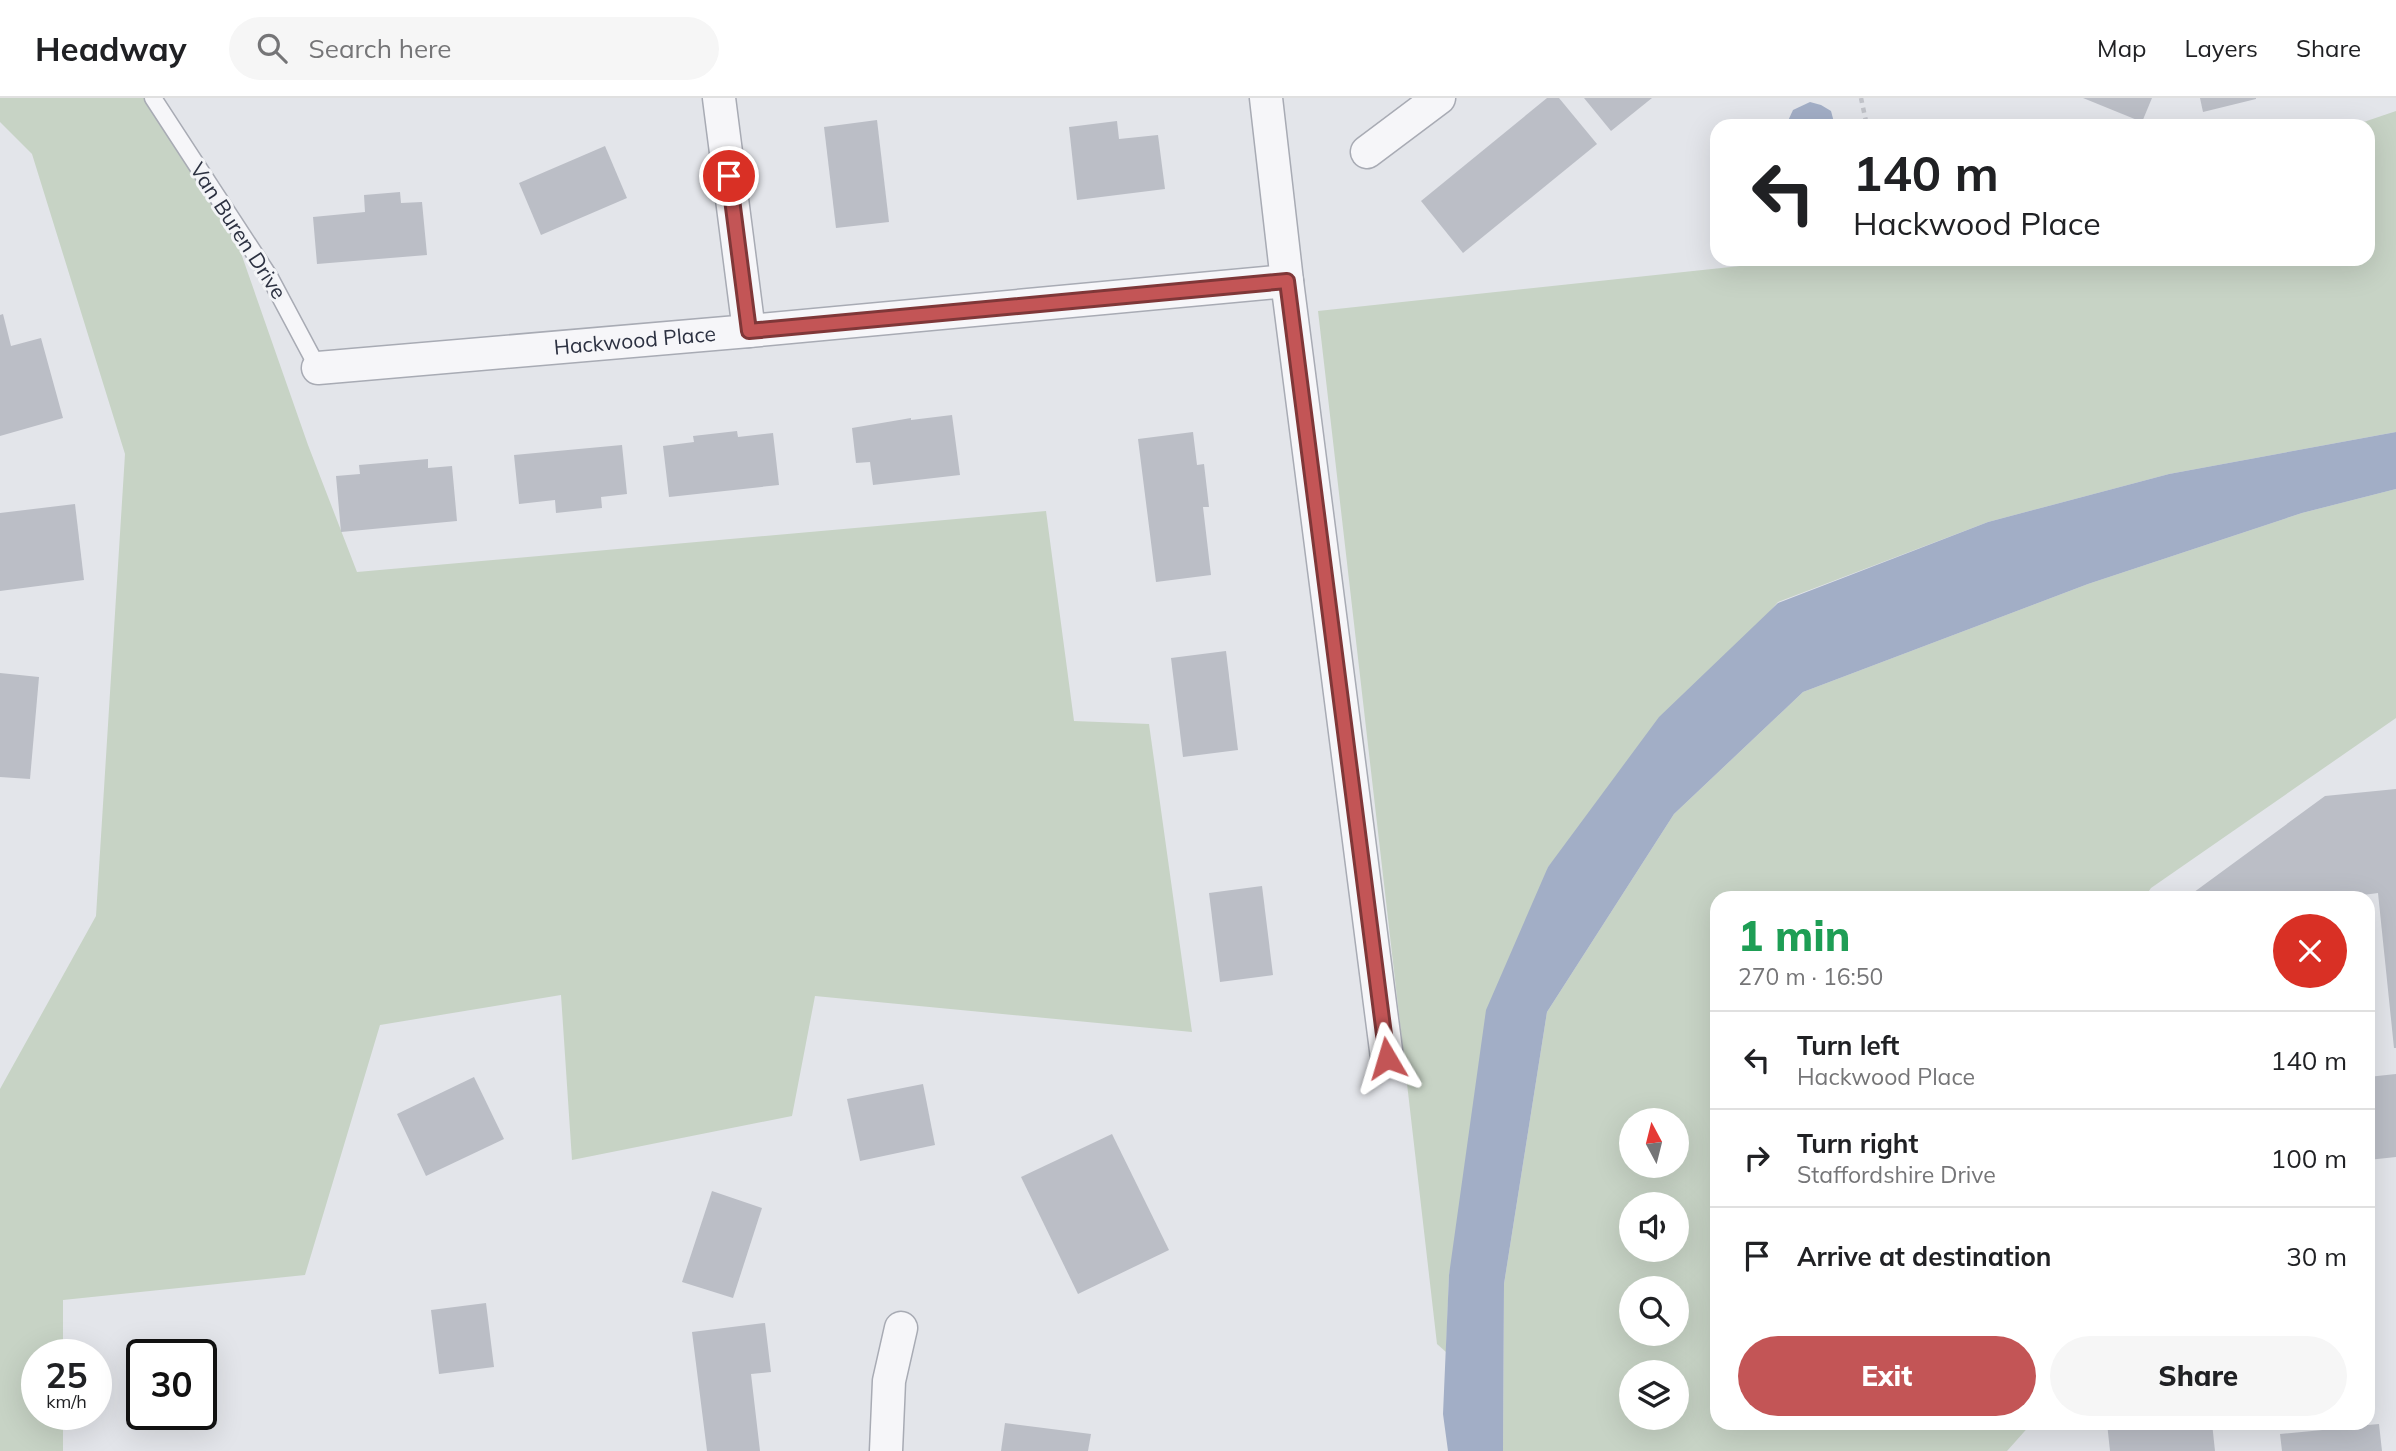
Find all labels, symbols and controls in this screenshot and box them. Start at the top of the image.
search box [229,17,719,80]
text: Headway [35,28,187,69]
icon: search [253,29,291,67]
text: Search here [309,32,451,65]
text: Map [2097,33,2146,63]
text: Layers [2184,33,2258,63]
text: Share [2296,33,2361,63]
text: 140 m [1853,142,1999,203]
pin [699,146,759,206]
icon: left [1738,147,1829,238]
street label: Van Buren Drive [185,157,293,304]
icon: arrive [710,157,748,195]
text: Hackwood Place [1853,203,2101,243]
street label: Hackwood Place [553,320,717,360]
text: 1 min [1738,909,1851,962]
button: close [2273,914,2347,988]
text: 270 m · 16:50 [1738,962,1883,991]
position arrow [1350,1021,1424,1095]
text: Turn left [1797,1029,1899,1062]
icon: left [1738,1041,1776,1079]
text: 140 m [2271,1044,2347,1077]
text: Hackwood Place [1797,1062,1975,1091]
north arrow [1619,1108,1689,1178]
map controls [1619,1108,1689,1430]
text: Turn right [1797,1127,1918,1160]
icon: right [1738,1139,1776,1177]
text: 100 m [2271,1142,2347,1175]
text: Staffordshire Drive [1797,1160,1996,1189]
button: sound [1619,1192,1689,1262]
icon: arrive [1738,1237,1776,1275]
text: Arrive at destination [1797,1240,2052,1273]
text: 30 m [2286,1240,2347,1273]
button: search [1619,1276,1689,1346]
button: Exit [1738,1336,2036,1416]
button: Share [2050,1336,2347,1416]
speed limit sign: 30 [126,1339,217,1430]
text: 25 [45,1353,88,1397]
button: layers [1619,1360,1689,1430]
text: km/h [46,1390,87,1413]

